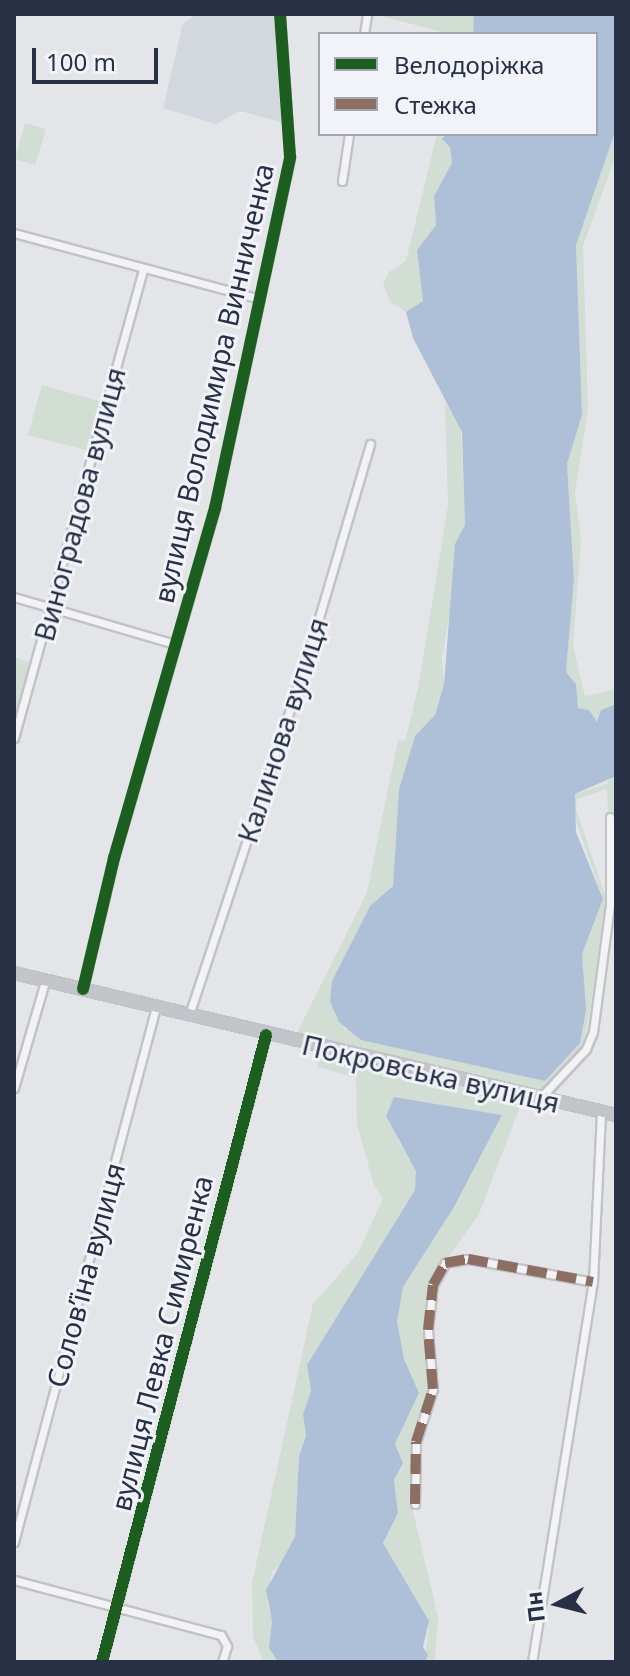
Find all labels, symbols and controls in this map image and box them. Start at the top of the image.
scale bar [36,32,162,82]
legend [318,32,598,136]
text: 100 m [46,45,116,78]
text: Велодоріжка [394,48,544,81]
text: Стежка [394,88,477,121]
street label: вулиця Володимира Винниченка [146,160,280,606]
street label: Виноградова вулиця [26,363,132,645]
street label: Калинова вулиця [230,613,334,847]
street label: Покровська вулиця [299,1027,563,1119]
street label: Соловʼїна вулиця [39,1159,131,1391]
street label: вулиця Левка Симиренка [103,1172,219,1514]
north arrow [518,1564,598,1644]
text: Пн [517,1590,551,1624]

